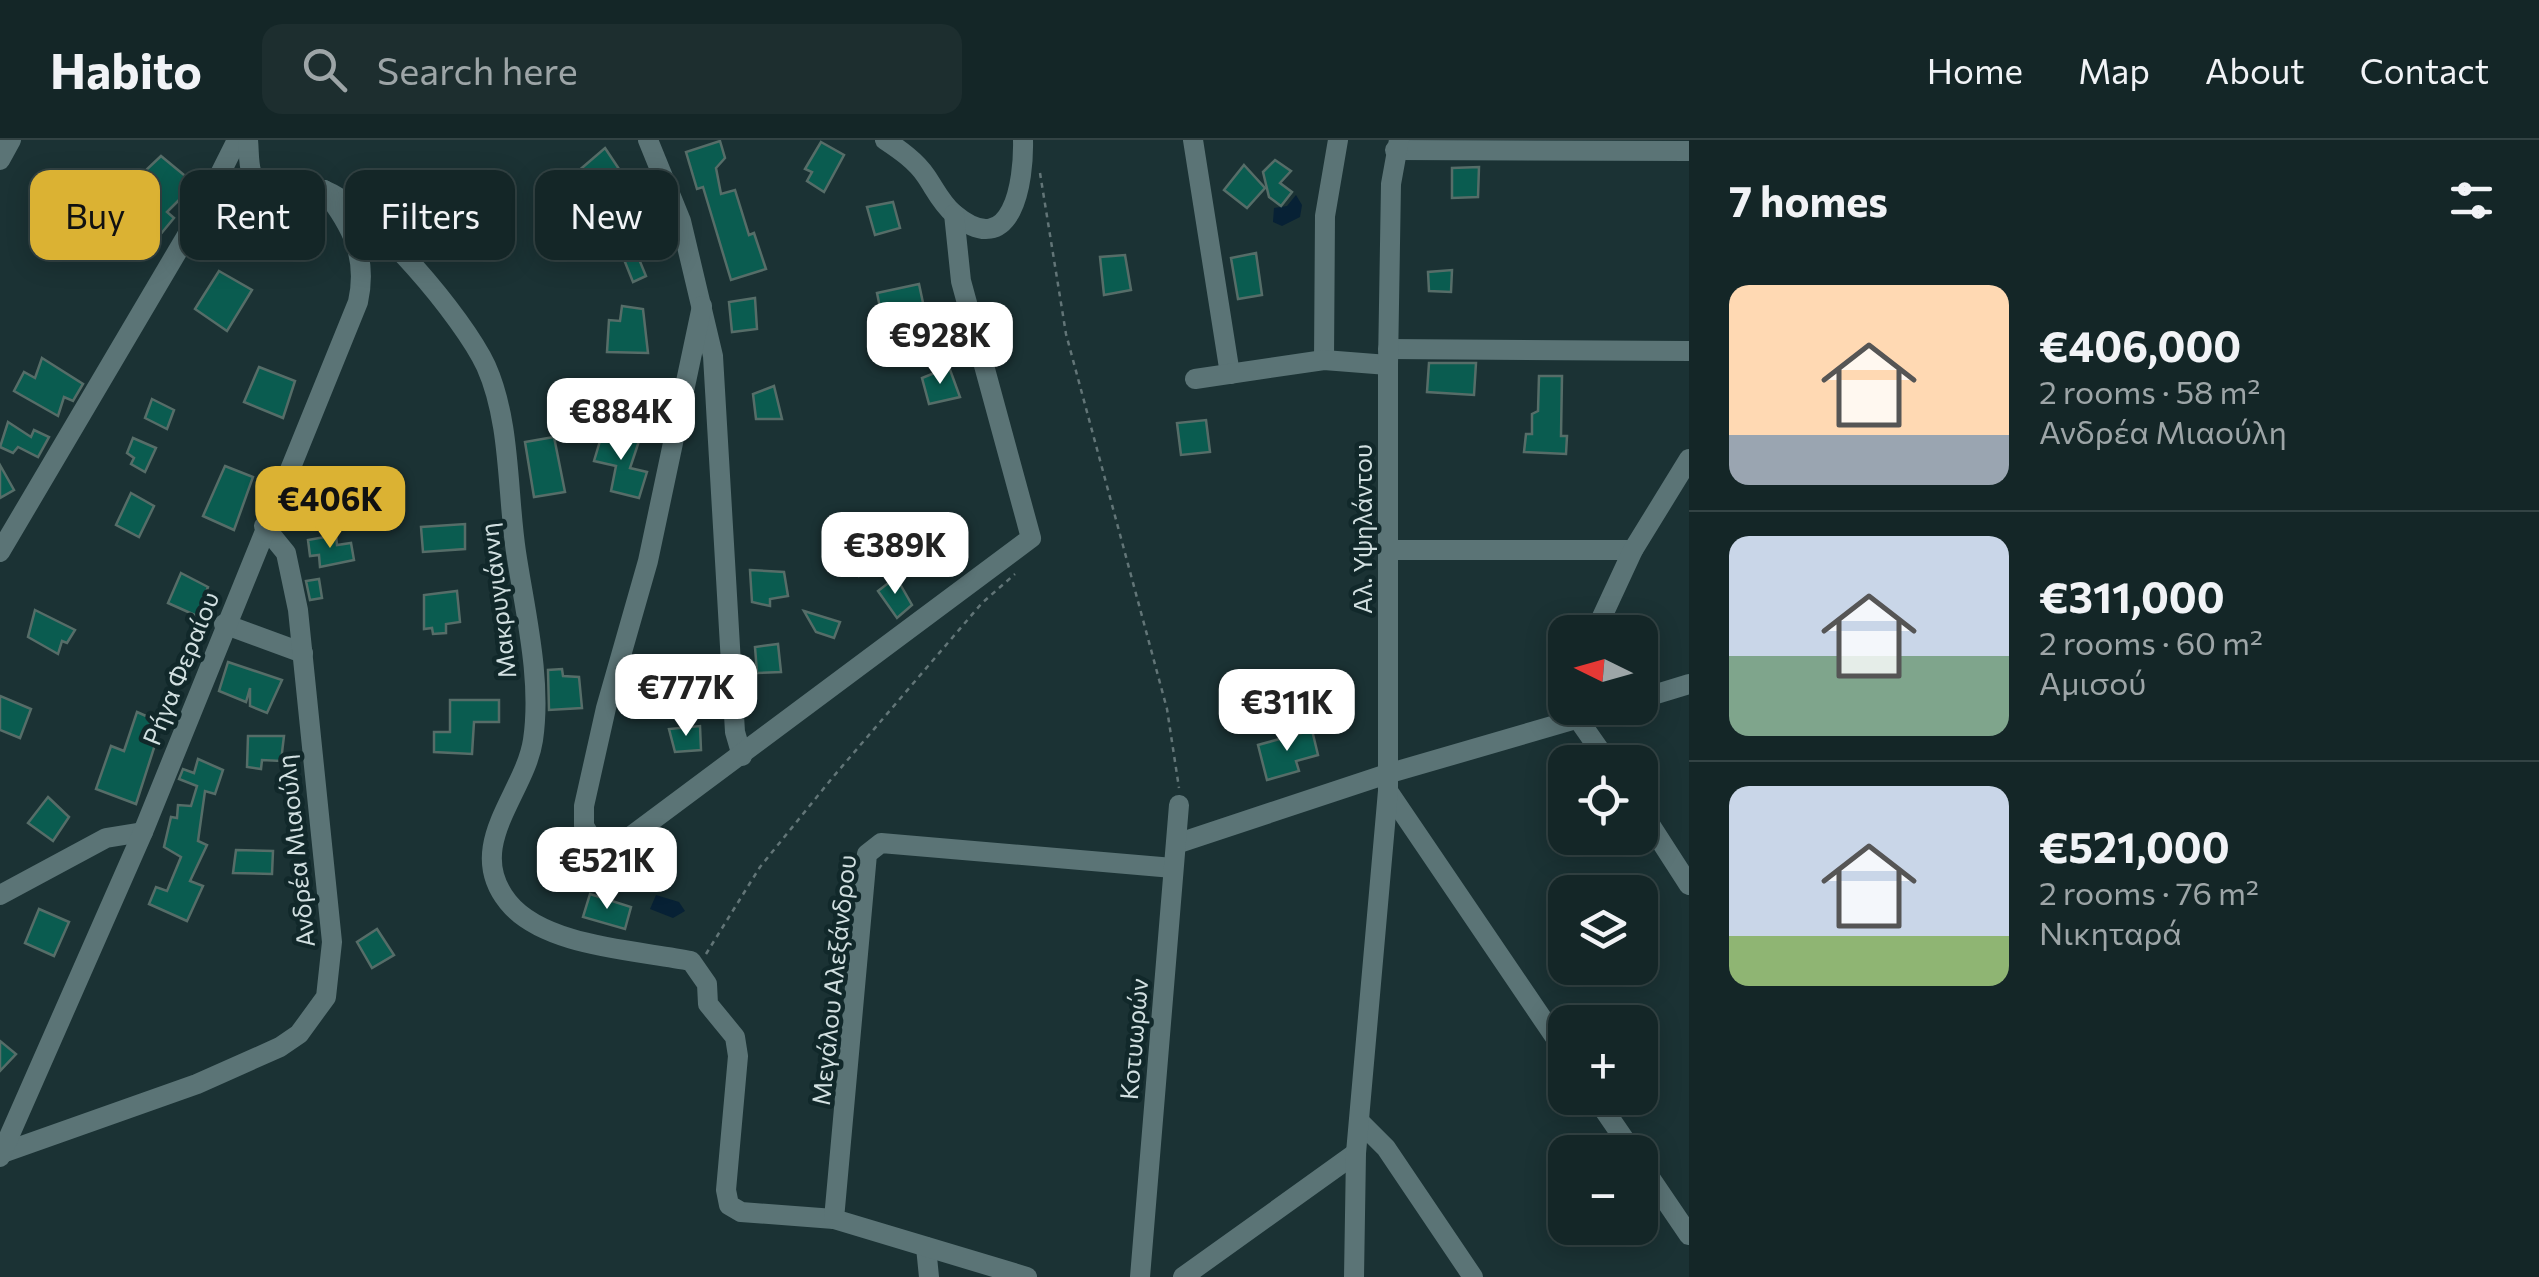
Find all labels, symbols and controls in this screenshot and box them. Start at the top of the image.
search box [262,24,962,114]
text: Habito [50,40,202,99]
icon: search [297,42,352,97]
text: Search here [377,46,578,93]
text: Home [1927,48,2023,91]
text: Map [2078,48,2150,91]
text: About [2205,48,2305,91]
text: Contact [2360,48,2489,91]
chip: Buy [30,170,160,260]
chip: Rent [180,170,325,260]
chip: Filters [345,170,515,260]
chip: New [535,170,678,260]
icon: filters [2444,173,2499,228]
text: 7 homes [1729,174,1888,226]
pin: €928K [870,302,1010,387]
text: €928K [889,314,991,354]
text: €406,000 [2039,319,2241,371]
icon: home [1809,325,1929,445]
text: 2 rooms · 58 m² [2039,371,2260,411]
pin: €884K [551,378,691,463]
text: €884K [569,390,673,430]
text: Ανδρέα Μιαούλη [2039,411,2287,451]
street label: Αλ. Υψηλάντου [1347,444,1377,614]
pin: €406K [260,466,400,551]
text: €406K [277,478,383,518]
pin: €389K [825,512,965,597]
street label: Μακρυγιάννη [473,522,521,680]
text: €389K [843,524,947,564]
text: €311,000 [2039,570,2225,622]
icon: home [1809,576,1929,696]
street label: Ρήγα Φεραίου [136,587,224,749]
north arrow [1548,615,1658,725]
map controls [1548,615,1658,1245]
text: 2 rooms · 60 m² [2039,622,2263,662]
pin: €777K [616,654,756,739]
text: Αμισού [2039,662,2146,702]
text: €777K [637,666,735,706]
pin: €311K [1217,669,1357,754]
text: €311K [1241,681,1333,721]
button: locate [1548,745,1658,855]
street label: Ανδρέα Μιαούλη [270,753,320,949]
text: €521,000 [2039,820,2230,872]
icon: home [1809,826,1929,946]
pin: €521K [537,827,677,912]
text: €521K [559,839,655,879]
street label: Μεγάλου Αλεξάνδρου [805,853,861,1107]
text: 2 rooms · 76 m² [2039,872,2259,912]
button: layers [1548,875,1658,985]
text: Νικηταρά [2039,912,2182,952]
street label: Κοτυωρών [1113,977,1153,1101]
button: + [1548,1005,1658,1115]
button: − [1548,1135,1658,1245]

